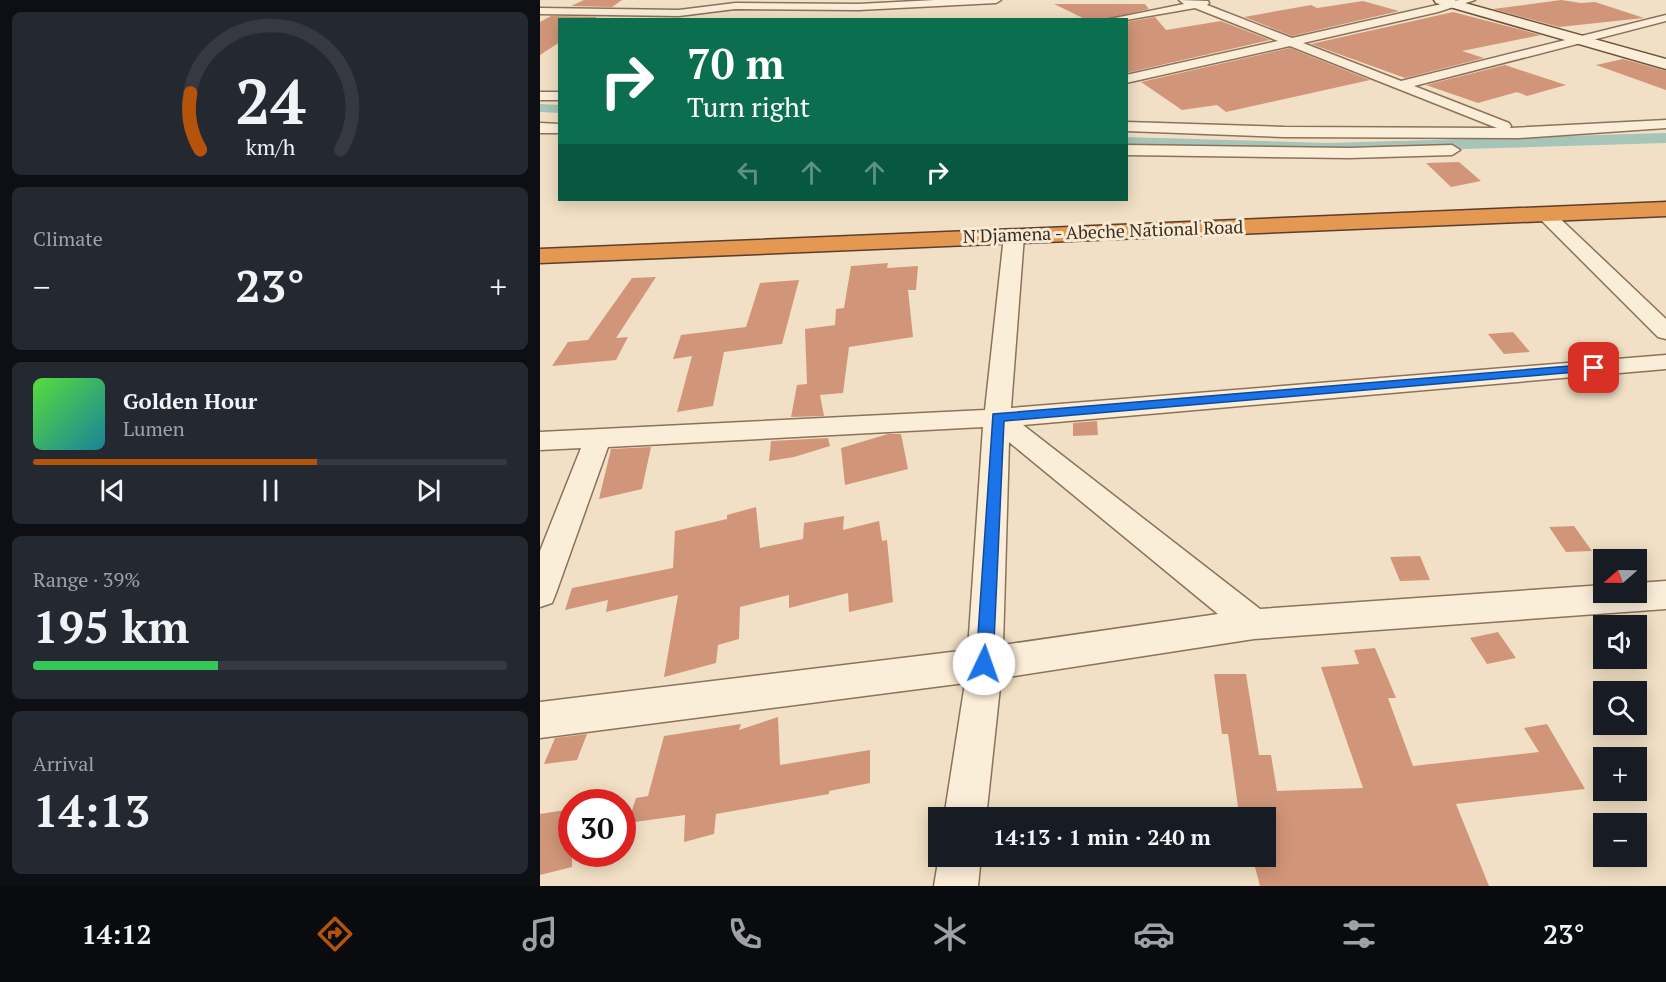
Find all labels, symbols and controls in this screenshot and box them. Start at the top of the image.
text: 70 m [687,35,785,91]
icon: right [588,42,666,120]
text: 24 [235,60,305,143]
text: Turn right [687,89,810,125]
text: km/h [245,134,295,162]
icon: left [732,156,765,189]
icon: ahead [795,156,828,189]
icon: ahead [858,156,891,189]
icon: right [921,156,954,189]
street label: N'Djamena - Abeche National Road [962,214,1244,248]
text: Climate [33,225,103,252]
text: 23° [235,255,305,315]
text: − [33,265,51,308]
text: + [489,265,507,308]
pin [1568,342,1619,393]
icon: arrive [1577,351,1610,384]
text: Golden Hour [123,386,257,415]
text: Lumen [123,415,185,442]
icon: previous [96,474,129,507]
icon: pause [254,474,287,507]
icon: next [412,474,445,507]
north arrow [1593,549,1647,603]
map controls [1593,549,1647,867]
text: Range · 39% [33,566,140,593]
text: 195 km [33,596,189,656]
button: sound [1593,615,1647,669]
position arrow [952,632,1016,696]
button: search [1593,681,1647,735]
button: + [1593,747,1647,801]
text: Arrival [33,750,94,777]
text: 14:13 [33,780,150,840]
speed limit sign: 30 [558,789,636,867]
button: − [1593,813,1647,867]
text: 14:13 · 1 min · 240 m [993,822,1211,851]
icon: directions [314,913,356,955]
icon: music [519,913,561,955]
icon: phone [724,913,766,955]
icon: climate [929,913,971,955]
icon: car [1133,913,1175,955]
icon: filters [1338,913,1380,955]
text: 14:12 [81,916,152,952]
text: 23° [1543,916,1585,952]

